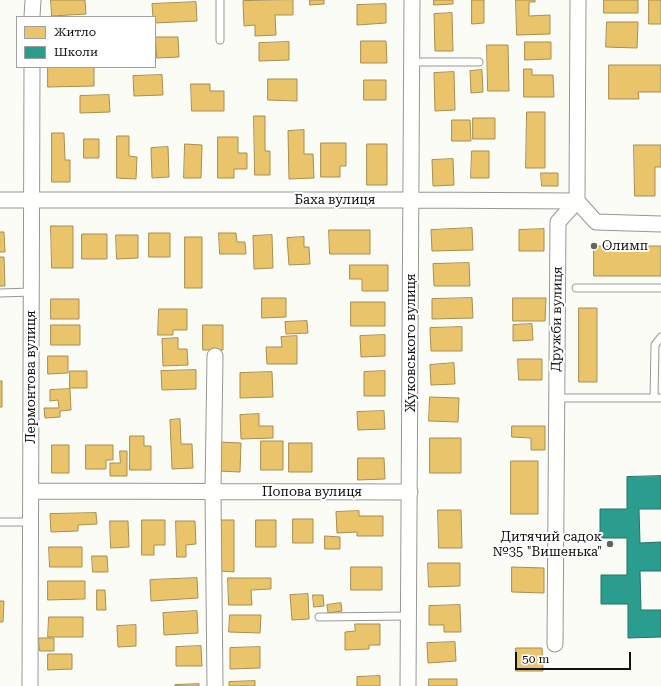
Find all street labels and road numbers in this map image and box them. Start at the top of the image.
street label: Баха вулиця [295,192,375,208]
street label: Дружби вулиця [548,266,566,372]
street label: Жуковського вулиця [403,273,419,413]
street label: Лермонтова вулиця [23,310,39,444]
street label: Попова вулиця [262,484,362,500]

